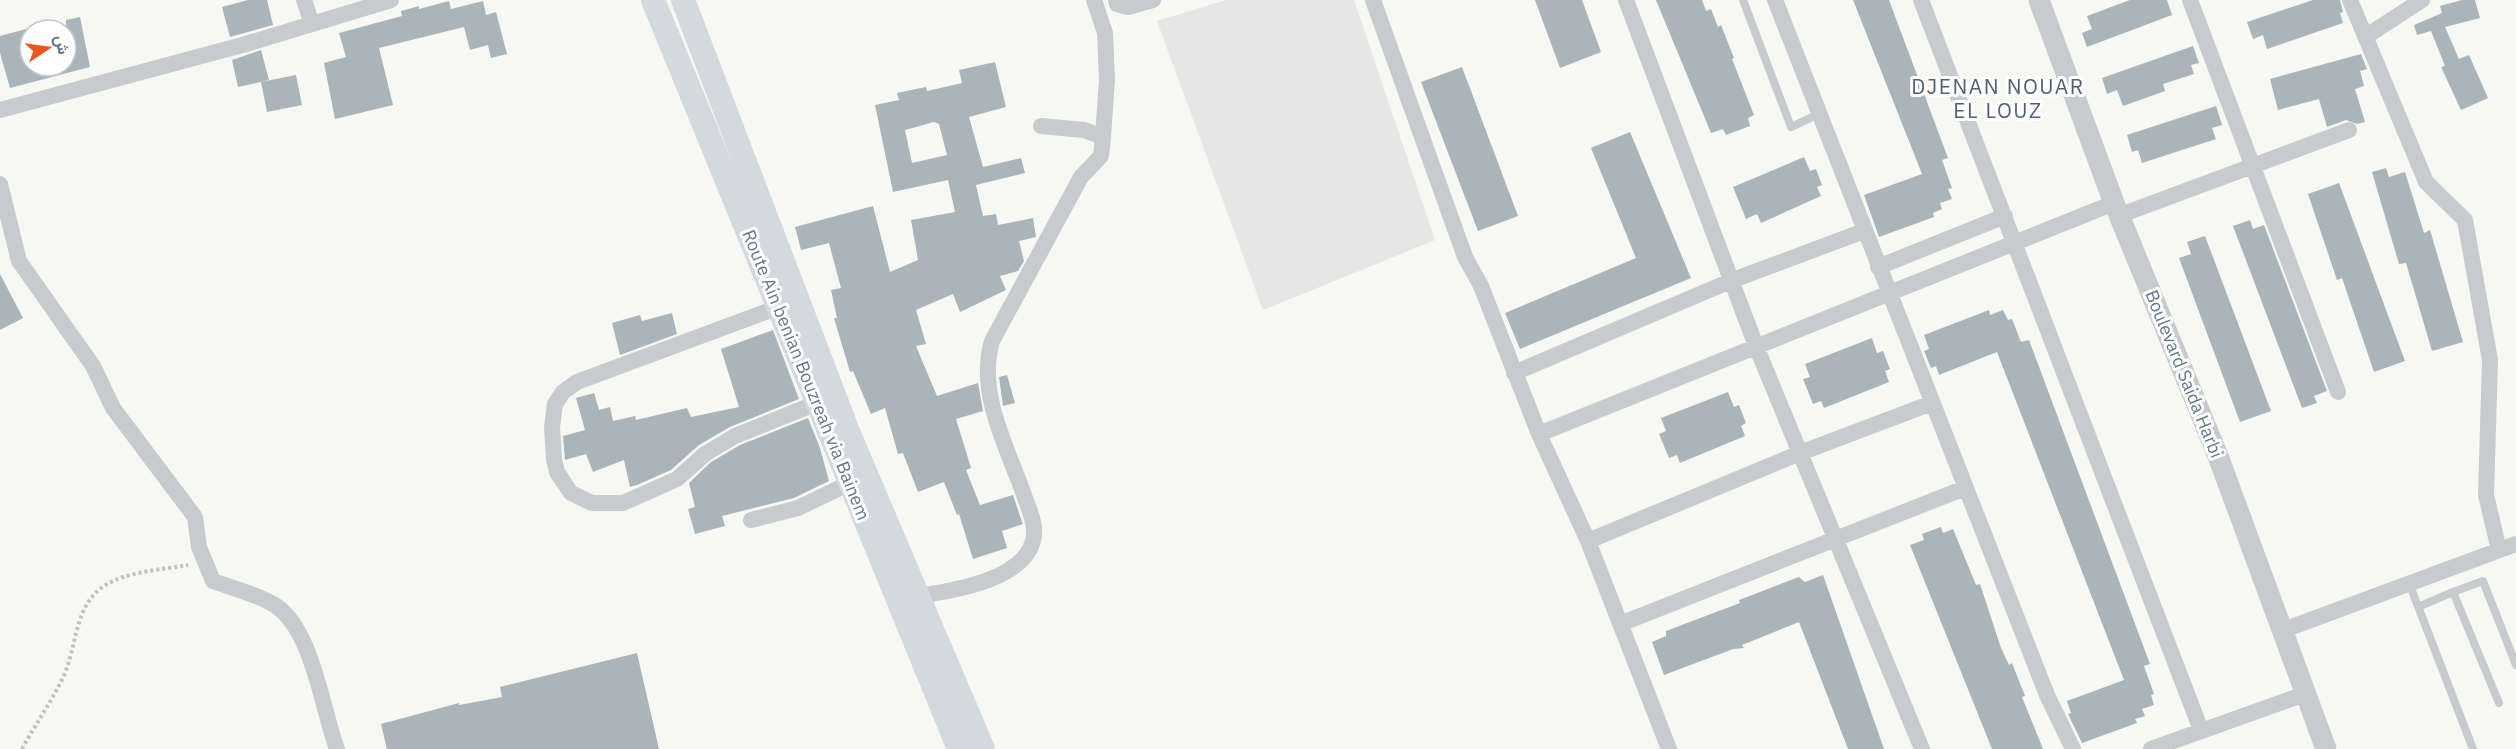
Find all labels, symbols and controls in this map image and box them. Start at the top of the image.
north arrow [18,18,78,78]
text: ش [51,33,75,56]
district label: DJENAN NOUAR EL LOUZ [1911,72,2085,124]
street label: Route Ain benian Bouzreah via Bainem [737,226,875,523]
street label: Boulevard Saida Harbi [2140,287,2229,461]

